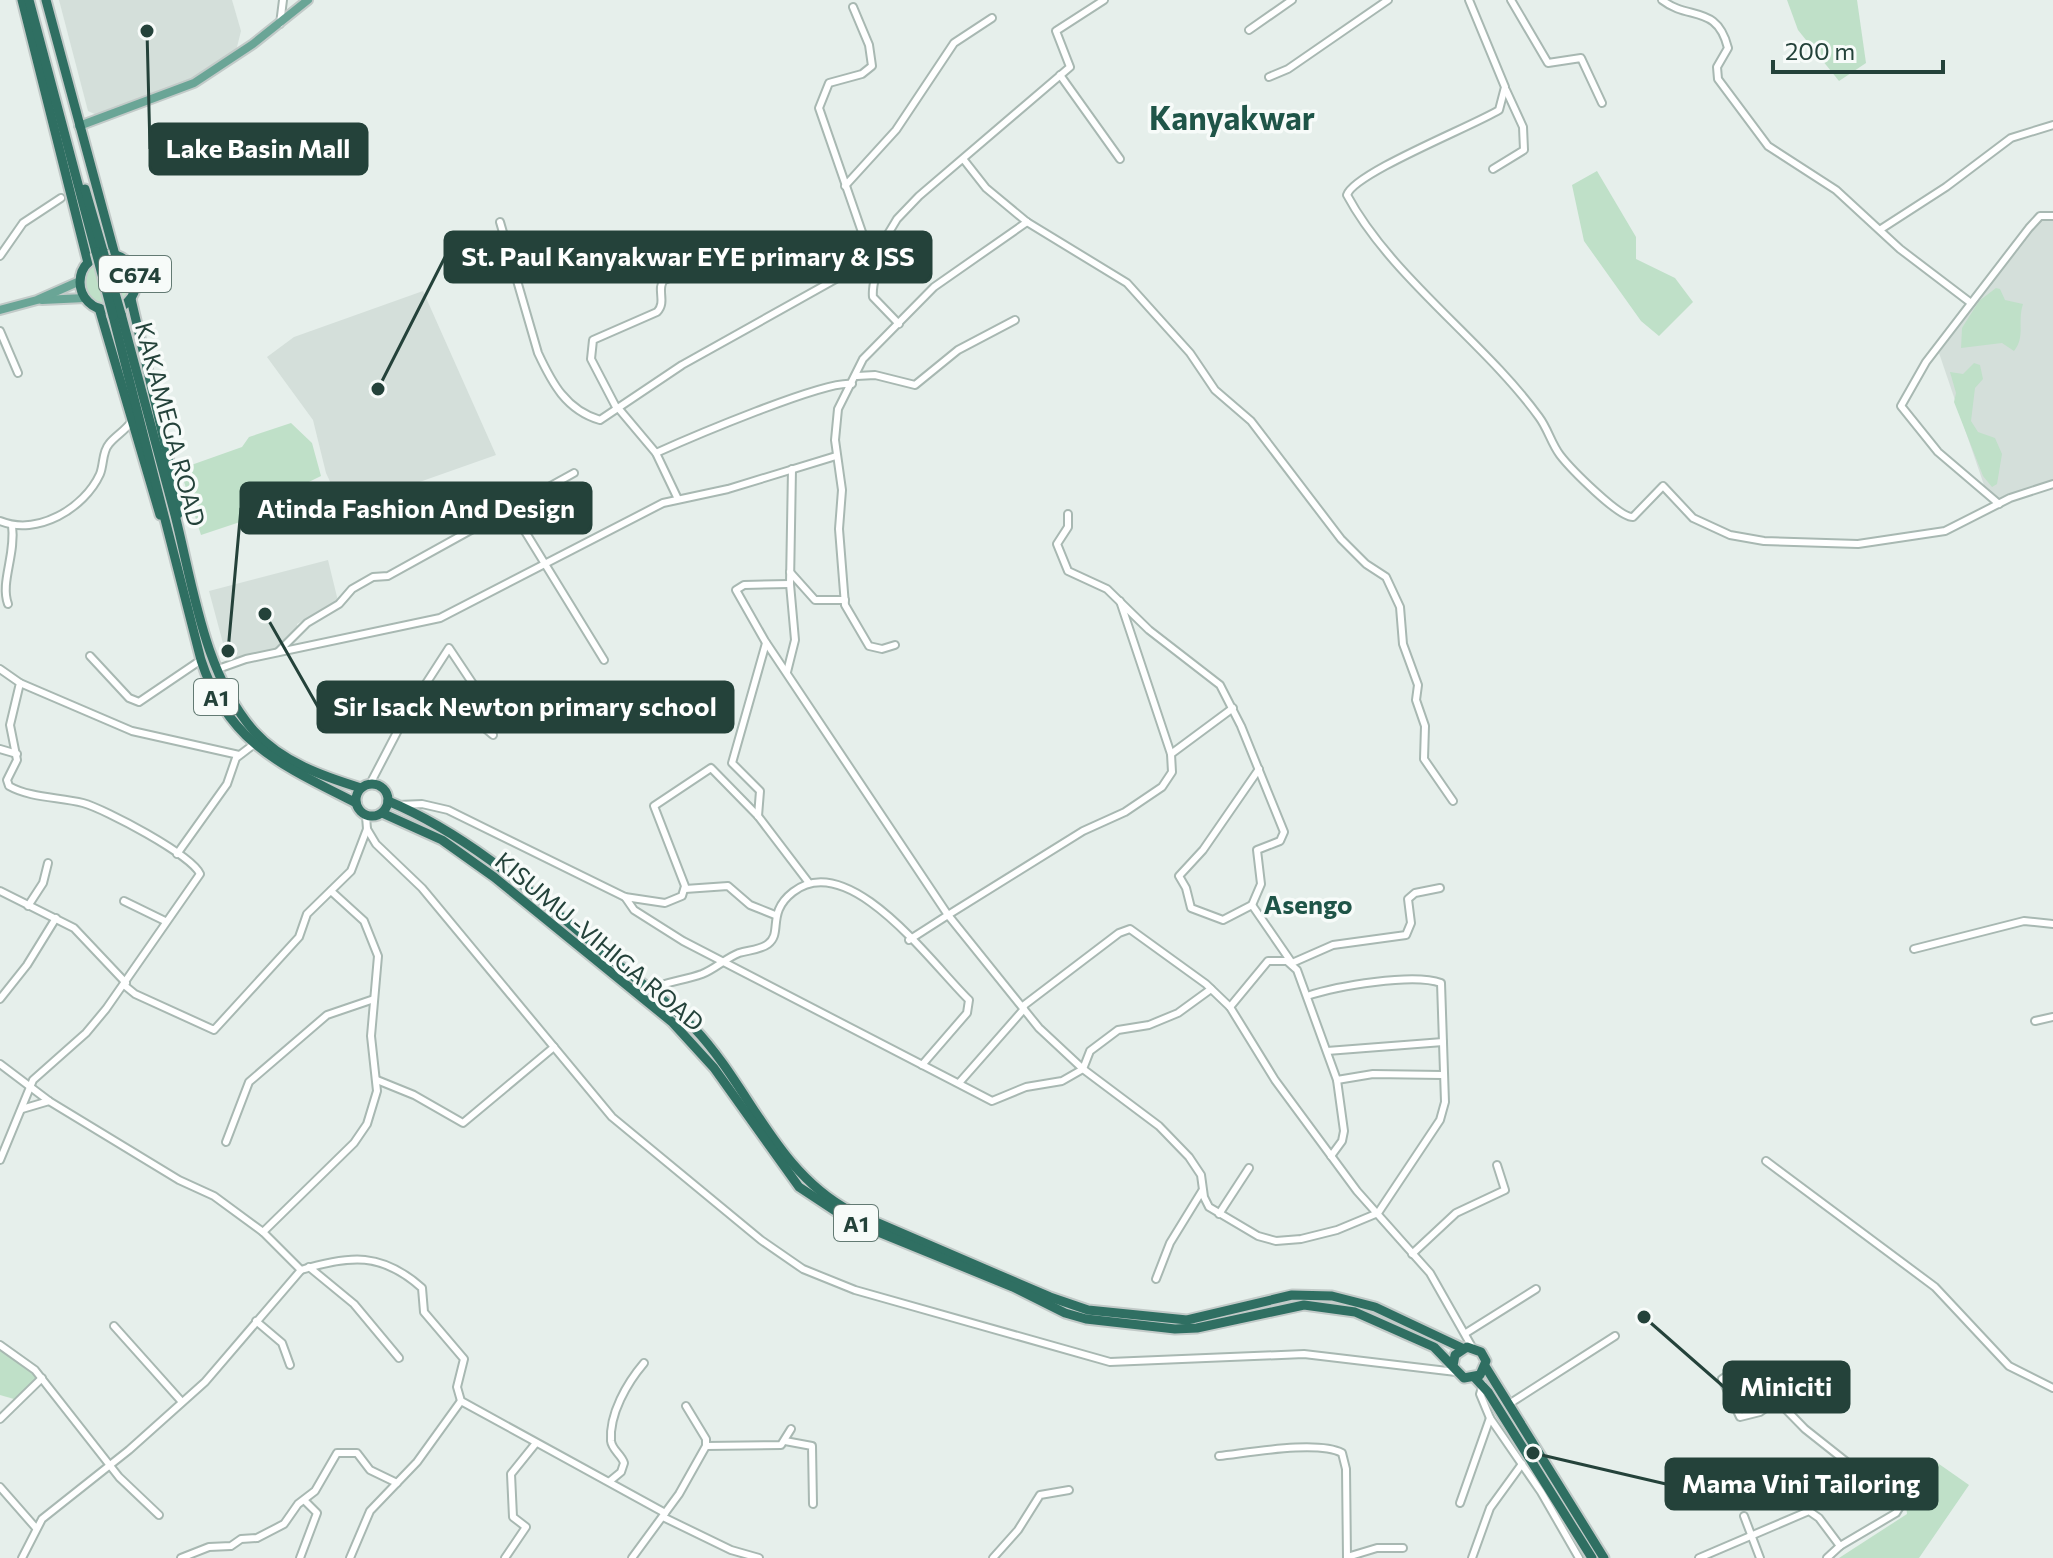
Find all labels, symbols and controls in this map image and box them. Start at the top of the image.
scale bar [1773,24,1943,74]
text: 200 m [1785,36,1855,65]
district label: Kanyakwar [1149,97,1315,137]
callout: Lake Basin Mall [150,124,367,174]
text: Lake Basin Mall [166,132,350,163]
callout: St. Paul Kanyakwar EYE primary & JSS [445,232,931,282]
text: St. Paul Kanyakwar EYE primary & JSS [461,240,915,271]
road number: C674 [99,256,171,292]
street label: KAKAMEGA ROAD [130,319,212,529]
callout: Atinda Fashion And Design [241,483,591,533]
text: Atinda Fashion And Design [257,492,575,523]
road number: A1 [194,679,238,715]
callout: Sir Isack Newton primary school [318,682,733,732]
text: Sir Isack Newton primary school [333,690,717,721]
street label: KISUMU -VIHIGA ROAD [490,845,710,1037]
district label: Asengo [1263,888,1353,919]
road number: A1 [834,1205,878,1241]
callout: Miniciti [1724,1362,1849,1412]
text: Miniciti [1740,1370,1832,1401]
callout: Mama Vini Tailoring [1666,1459,1937,1509]
text: Mama Vini Tailoring [1682,1467,1920,1498]

